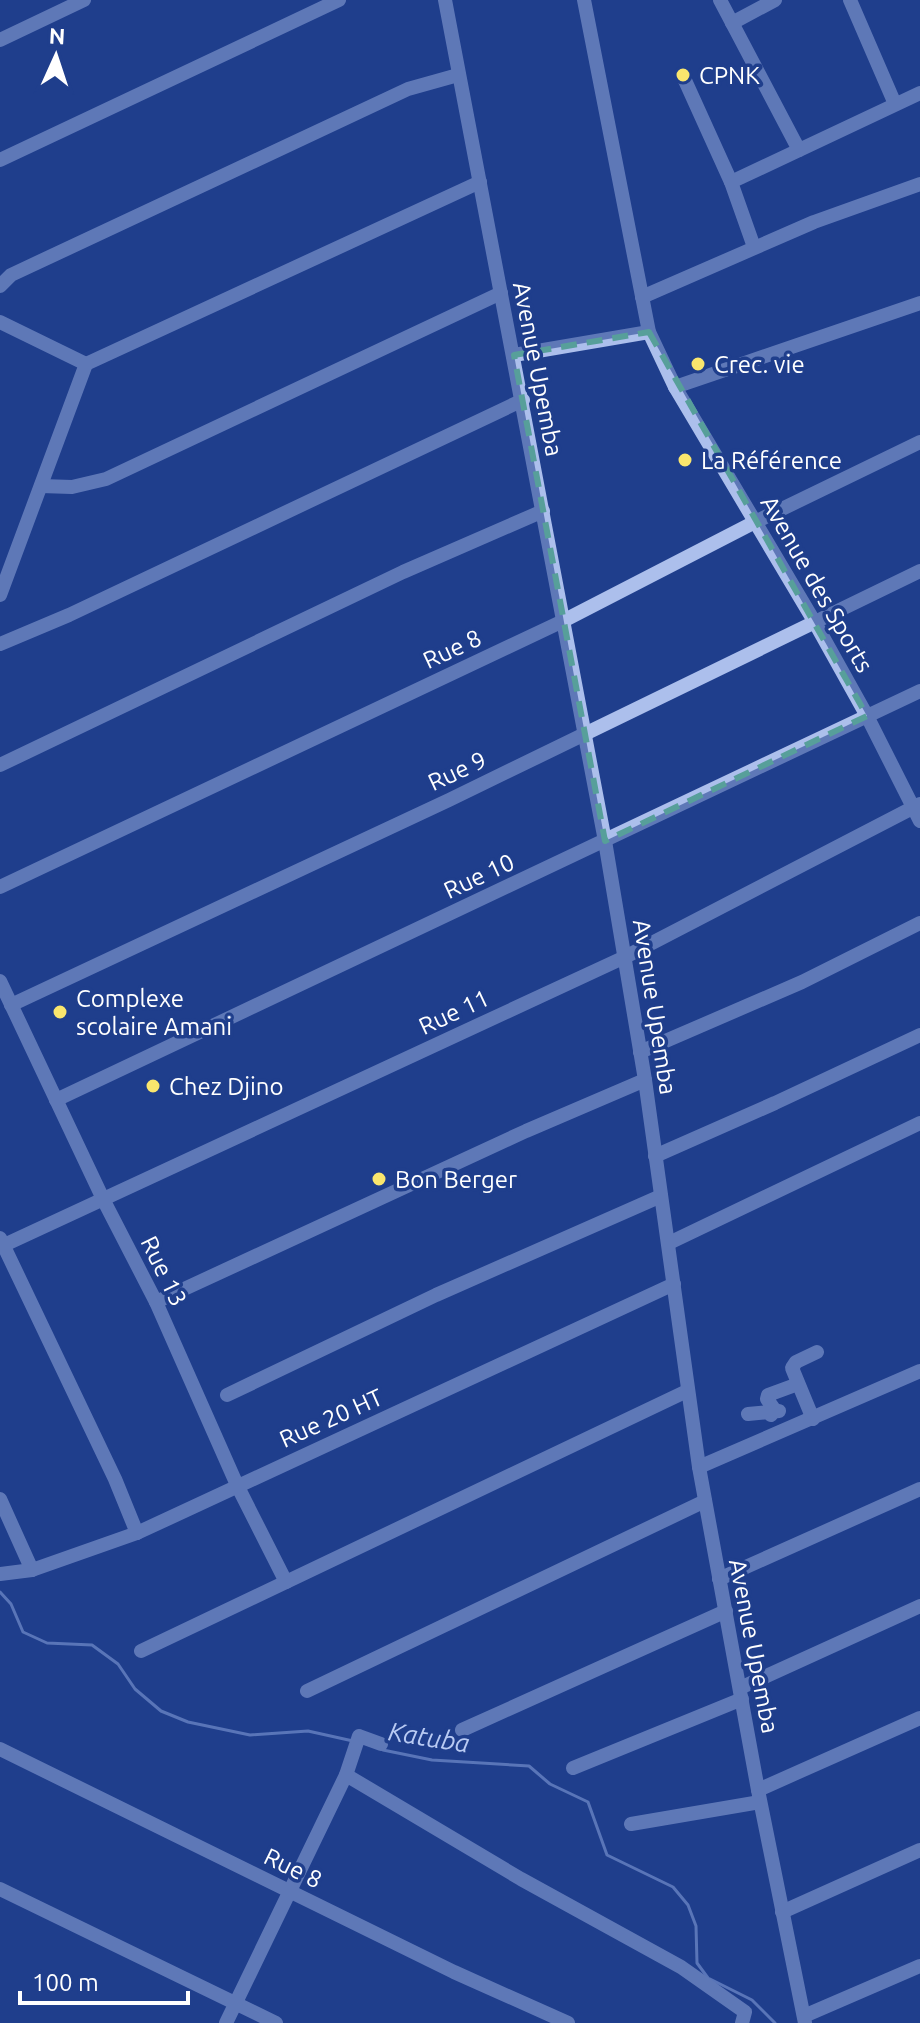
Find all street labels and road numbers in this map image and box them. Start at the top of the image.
street label: Avenue Upemba [508,279,568,459]
street label: Avenue des Sports [756,491,878,677]
street label: Rue 8 [419,624,485,674]
street label: Rue 9 [424,746,490,796]
street label: Rue 10 [440,848,518,904]
street label: Avenue Upemba [628,917,682,1097]
street label: Rue 11 [415,984,493,1040]
street label: Rue 13 [136,1232,192,1310]
street label: Rue 20 HT [275,1383,387,1453]
street label: Avenue Upemba [724,1556,784,1736]
street label: Rue 8 [260,1843,326,1893]

